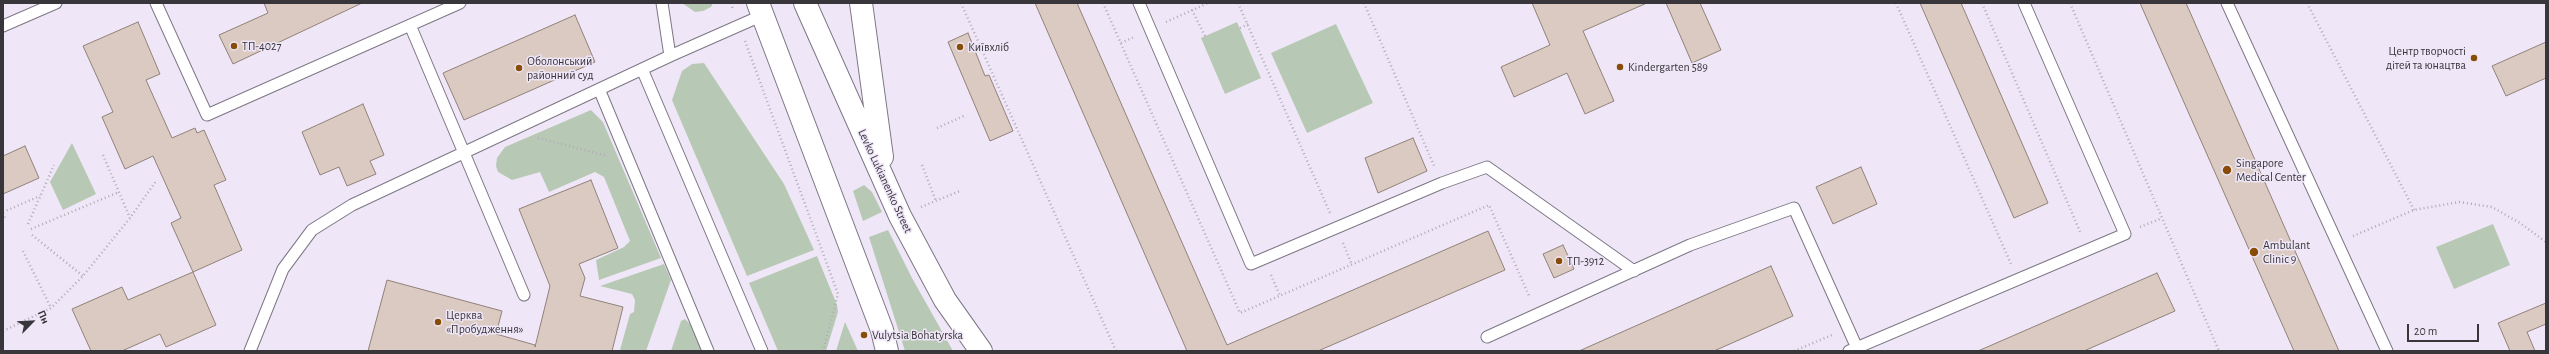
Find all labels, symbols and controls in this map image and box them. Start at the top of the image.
place label: ТП-4027 [242,39,281,53]
place label: Київхліб [968,40,1009,54]
marker: ТП-4027 [229,41,239,51]
marker: Київхліб [955,42,965,52]
place label: Центр творчості дітей та юнацтва [2386,44,2466,72]
marker: Центр творчості дітей та юнацтва [2469,53,2479,63]
place label: Оболонський районний суд [527,54,593,82]
place label: Kindergarten 589 [1628,60,1708,74]
marker: Kindergarten 589 [1615,62,1625,72]
marker: Оболонський районний суд [514,63,524,73]
street label: Levko Lukianenko Street [855,127,915,235]
place label: Singapore Medical Center [2236,156,2306,184]
marker: Singapore Medical Center [2221,164,2233,176]
place label: Ambulant Clinic 9 [2263,238,2310,266]
marker: Ambulant Clinic 9 [2248,246,2260,258]
place label: ТП-3912 [1567,254,1604,268]
marker: ТП-3912 [1554,256,1564,266]
north arrow [12,302,52,342]
place label: Церква «Пробудження» [446,308,523,336]
text: Пн [36,309,51,325]
scale bar [2409,316,2481,342]
marker: Церква «Пробудження» [433,317,443,327]
text: 20 m [2414,325,2437,337]
place label: Vulytsia Bohatyrska [872,328,963,342]
marker: Vulytsia Bohatyrska [859,330,869,340]

